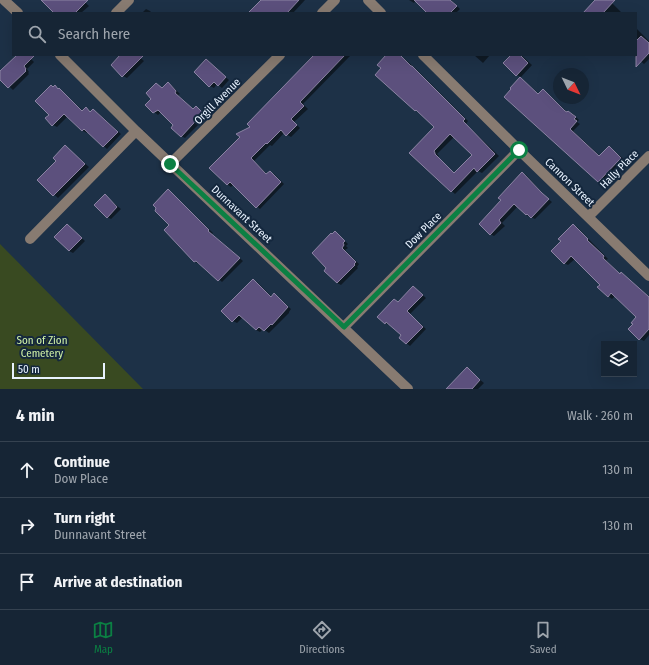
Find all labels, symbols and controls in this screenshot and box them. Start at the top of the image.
search box [12,12,637,56]
icon: search [26,23,48,45]
text: Search here [58,25,130,43]
north arrow [553,68,589,104]
street label: Orgill Avenue [192,76,243,127]
route start [510,141,528,159]
street label: Hally Place [597,147,641,191]
route end [161,155,179,173]
street label: Cannon Street [542,156,597,209]
street label: Dunnavant Street [209,183,275,246]
street label: Dow Place [403,210,444,251]
park label: Son of Zion Cemetery [17,334,67,360]
map controls [601,341,637,377]
button: layers [601,341,637,377]
scale bar [12,361,105,380]
text: 50 m [18,363,40,376]
text: 4 min [16,405,55,426]
text: Walk · 260 m [567,408,633,423]
text: Continue [54,453,110,471]
icon: ahead [16,459,38,481]
text: 130 m [602,462,633,477]
text: Dow Place [54,471,108,486]
text: Turn right [54,509,115,527]
icon: right [16,515,38,537]
text: 130 m [602,518,633,533]
text: Dunnavant Street [54,527,146,542]
icon: arrive [16,571,38,593]
text: Arrive at destination [54,573,182,591]
tab: Map [92,619,114,656]
tab: Directions [299,619,345,656]
tab: Saved [530,619,557,656]

